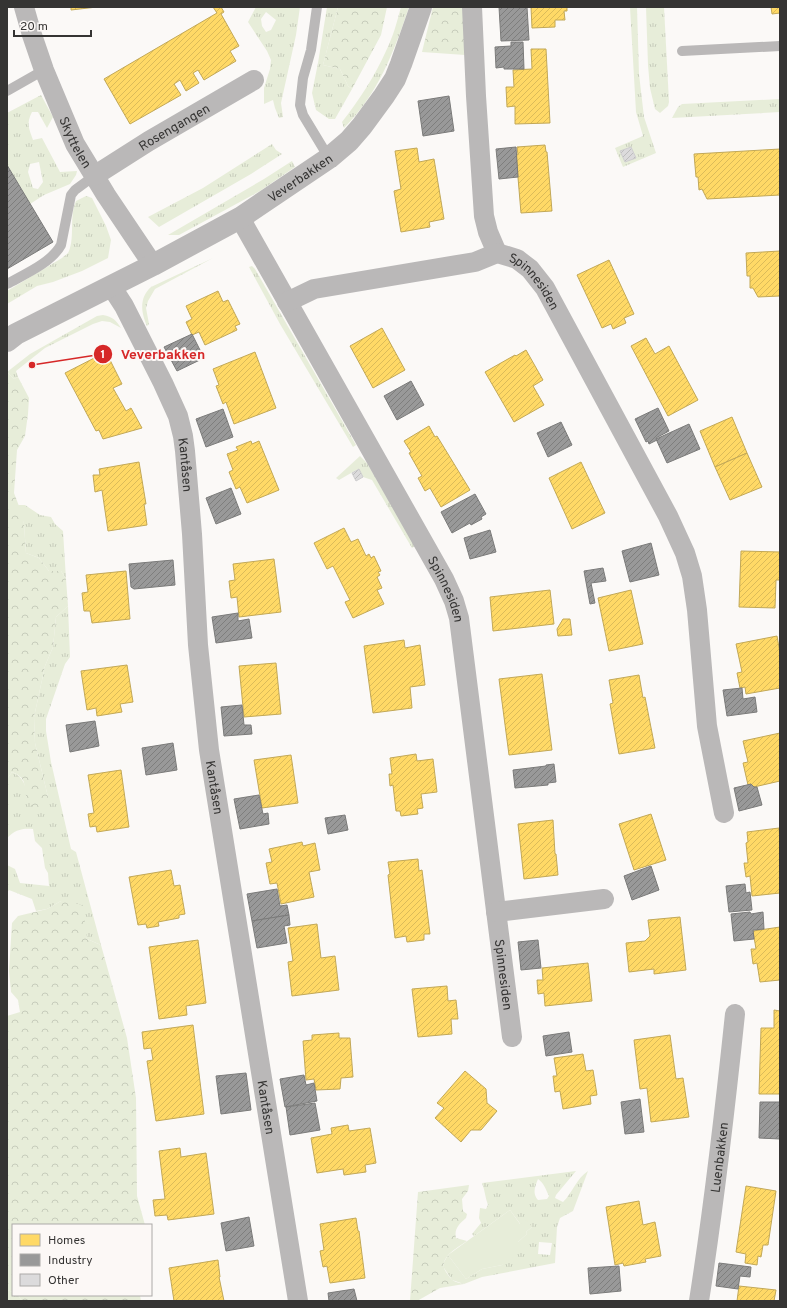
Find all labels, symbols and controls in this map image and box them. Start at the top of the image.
scale bar [14,12,91,38]
text: 20 m [20,19,48,35]
street label: Rosengangen [136,101,213,155]
street label: Skyttelen [54,115,94,172]
street label: Veverbakken [266,152,337,207]
street label: Spinnesiden [507,251,561,313]
callout: Veverbakken [93,341,213,367]
text: 1 [101,347,105,363]
text: Veverbakken [121,347,205,364]
street label: Kantåsen [173,437,194,493]
street label: Spinnesiden [423,554,465,623]
street label: Kantåsen [201,759,225,816]
street label: Spinnesiden [490,938,515,1011]
street label: Kantåsen [252,1079,277,1136]
street label: Luenbakken [708,1121,733,1194]
legend [12,1224,152,1296]
text: Homes [48,1233,85,1249]
text: Industry [48,1253,93,1269]
text: Other [48,1273,80,1289]

